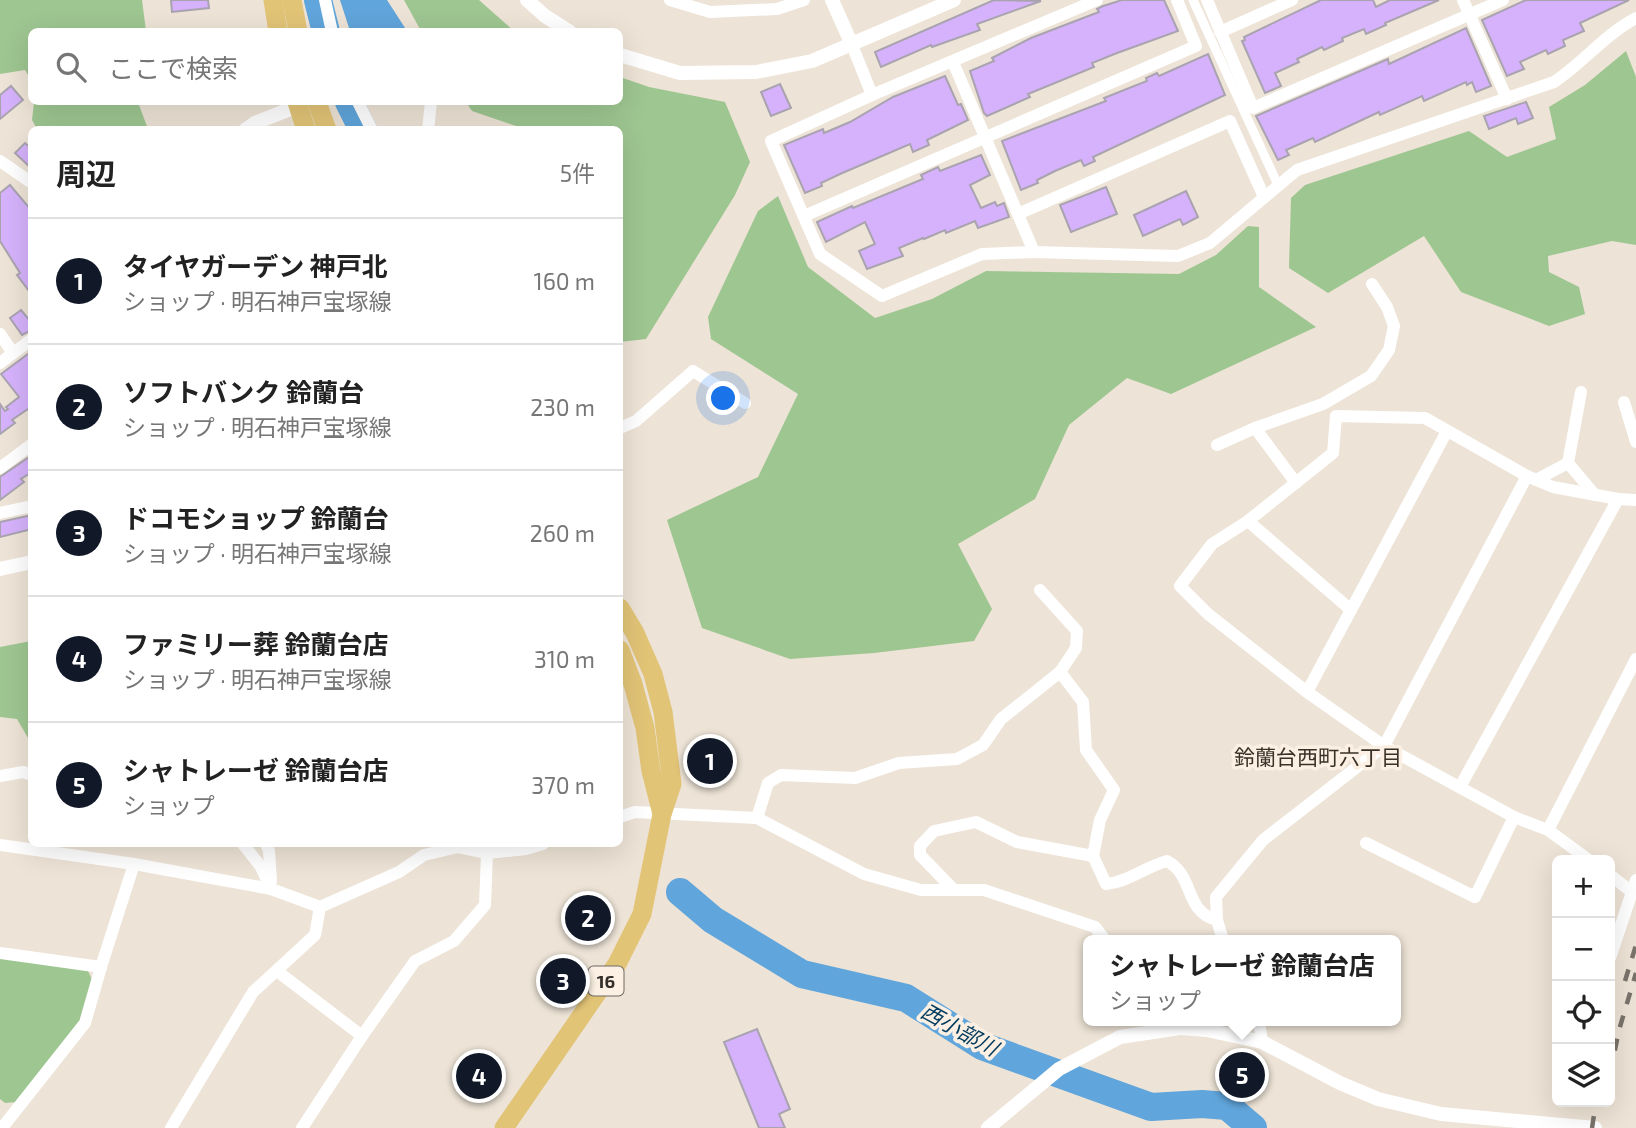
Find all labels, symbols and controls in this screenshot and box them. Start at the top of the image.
search box [28,28,623,105]
icon: search [52,48,90,86]
text: ここで検索 [108,52,238,83]
text: 周辺 [56,155,116,191]
text: 5件 [560,159,595,187]
text: タイヤガーデン 神戸北 [123,250,388,281]
text: 1 [74,267,84,295]
text: 160 m [534,267,595,295]
text: ショップ · 明石神戸宝塚線 [123,287,392,315]
text: ソフトバンク 鈴蘭台 [123,376,364,407]
your location [706,381,740,415]
text: 2 [72,393,86,421]
text: 230 m [530,393,595,421]
text: ショップ · 明石神戸宝塚線 [123,413,392,441]
text: ドコモショップ 鈴蘭台 [123,502,389,533]
text: 3 [72,519,86,547]
text: 260 m [530,519,595,547]
text: ショップ · 明石神戸宝塚線 [123,539,392,567]
text: ファミリー葬 鈴蘭台店 [123,628,389,659]
text: 4 [72,645,86,673]
text: 310 m [534,645,595,673]
text: ショップ · 明石神戸宝塚線 [123,665,392,693]
pin: 1 [687,735,733,787]
district label: 鈴蘭台西町六丁目 [1234,744,1402,769]
text: シャトレーゼ 鈴蘭台店 [123,754,389,785]
text: 5 [73,771,85,799]
text: 370 m [531,771,595,799]
text: ショップ [123,791,215,819]
map controls [1552,855,1615,1107]
button: + [1552,855,1615,918]
pin: 2 [565,892,611,944]
button: − [1552,918,1615,981]
popup [1083,935,1401,1026]
text: シャトレーゼ 鈴蘭台店 [1109,949,1375,980]
pin: 3 [540,955,586,1007]
road number: 16 [588,966,624,996]
button: locate [1552,981,1615,1044]
text: ショップ [1109,986,1201,1014]
water label: 西小部川 [917,998,1005,1061]
button: layers [1552,1044,1615,1107]
pin: 5 [1219,1049,1265,1101]
pin: 4 [456,1050,502,1102]

